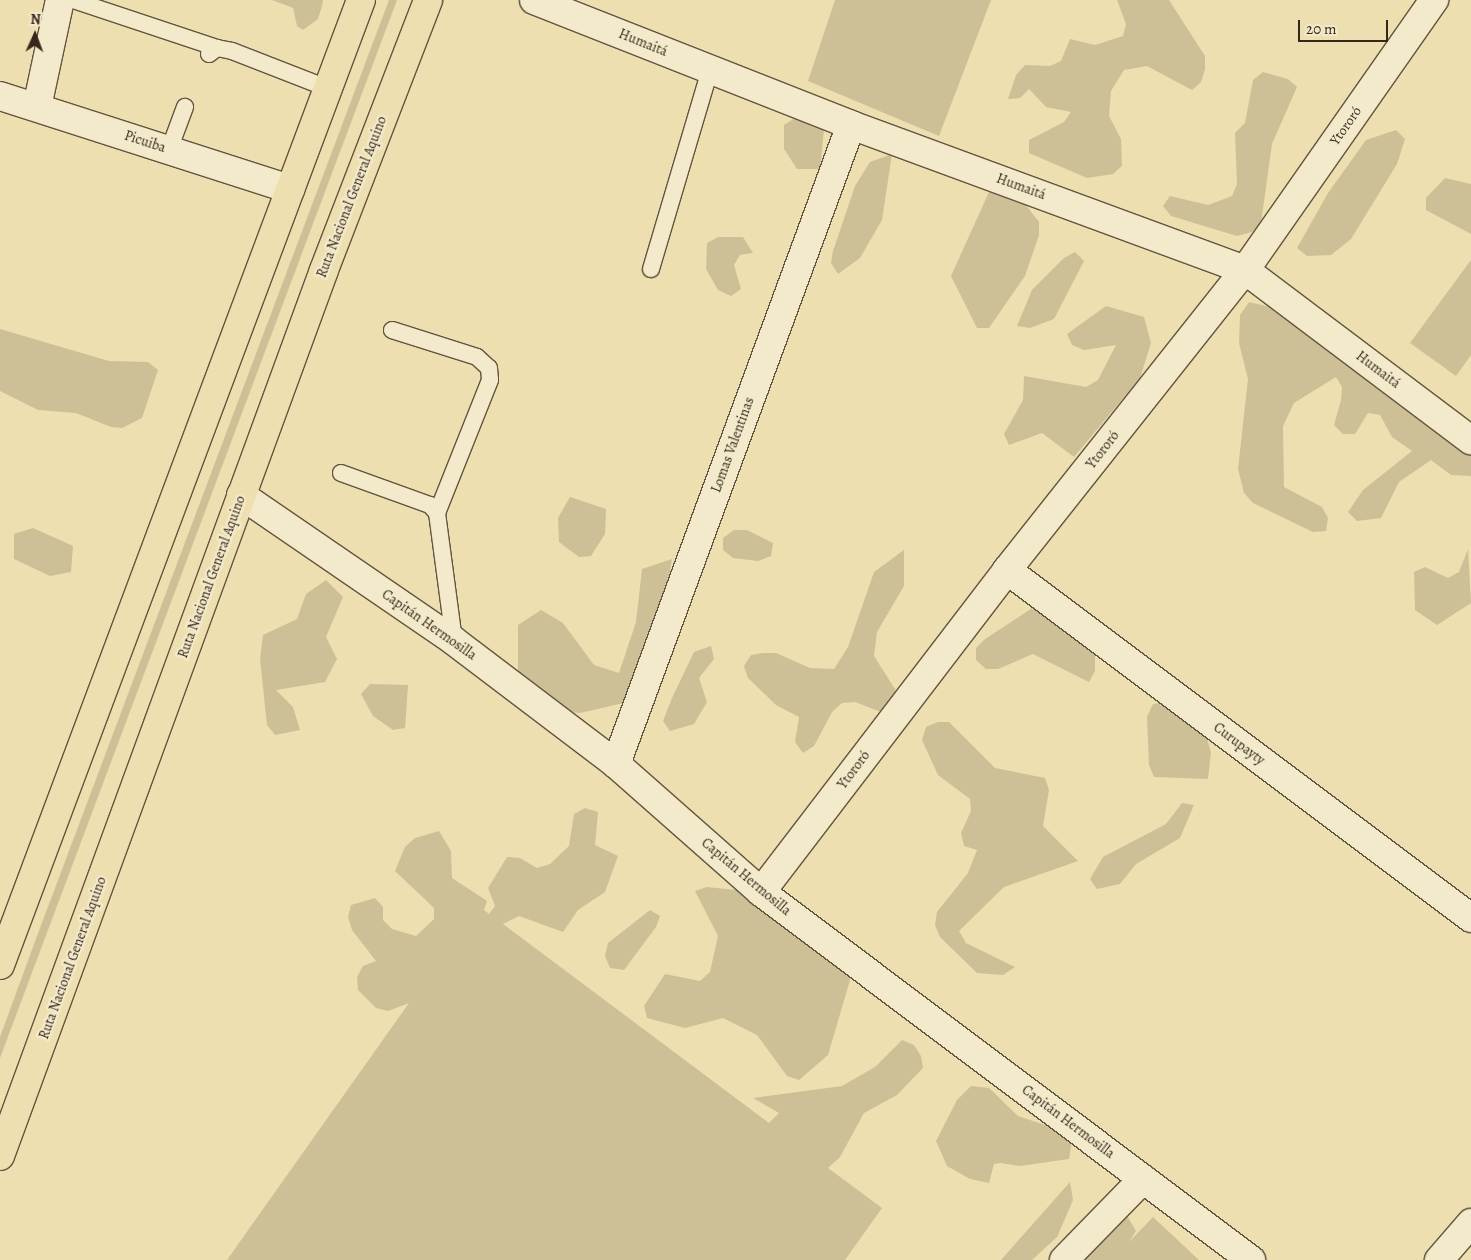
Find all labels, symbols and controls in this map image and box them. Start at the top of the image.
north arrow [10,10,60,60]
text: N [30,10,41,29]
scale bar [1301,10,1391,42]
text: 20 m [1306,19,1337,39]
street label: Humaitá [616,26,670,60]
street label: Ytororó [1327,103,1365,149]
street label: Ruta Nacional General Aquino [313,114,391,280]
street label: Picuiba [122,127,168,157]
street label: Humaitá [994,170,1048,204]
street label: Humaitá [1352,348,1404,392]
street label: Lomas Valentinas [708,395,758,495]
street label: Ytororó [1083,428,1123,472]
street label: Ruta Nacional General Aquino [175,493,249,661]
street label: Capitán Hermosilla [378,586,480,664]
street label: Curupayty [1210,719,1268,769]
street label: Ytororó [834,748,874,792]
street label: Capitán Hermosilla [698,835,794,919]
street label: Ruta Nacional General Aquino [36,874,110,1042]
street label: Capitán Hermosilla [1018,1082,1118,1162]

